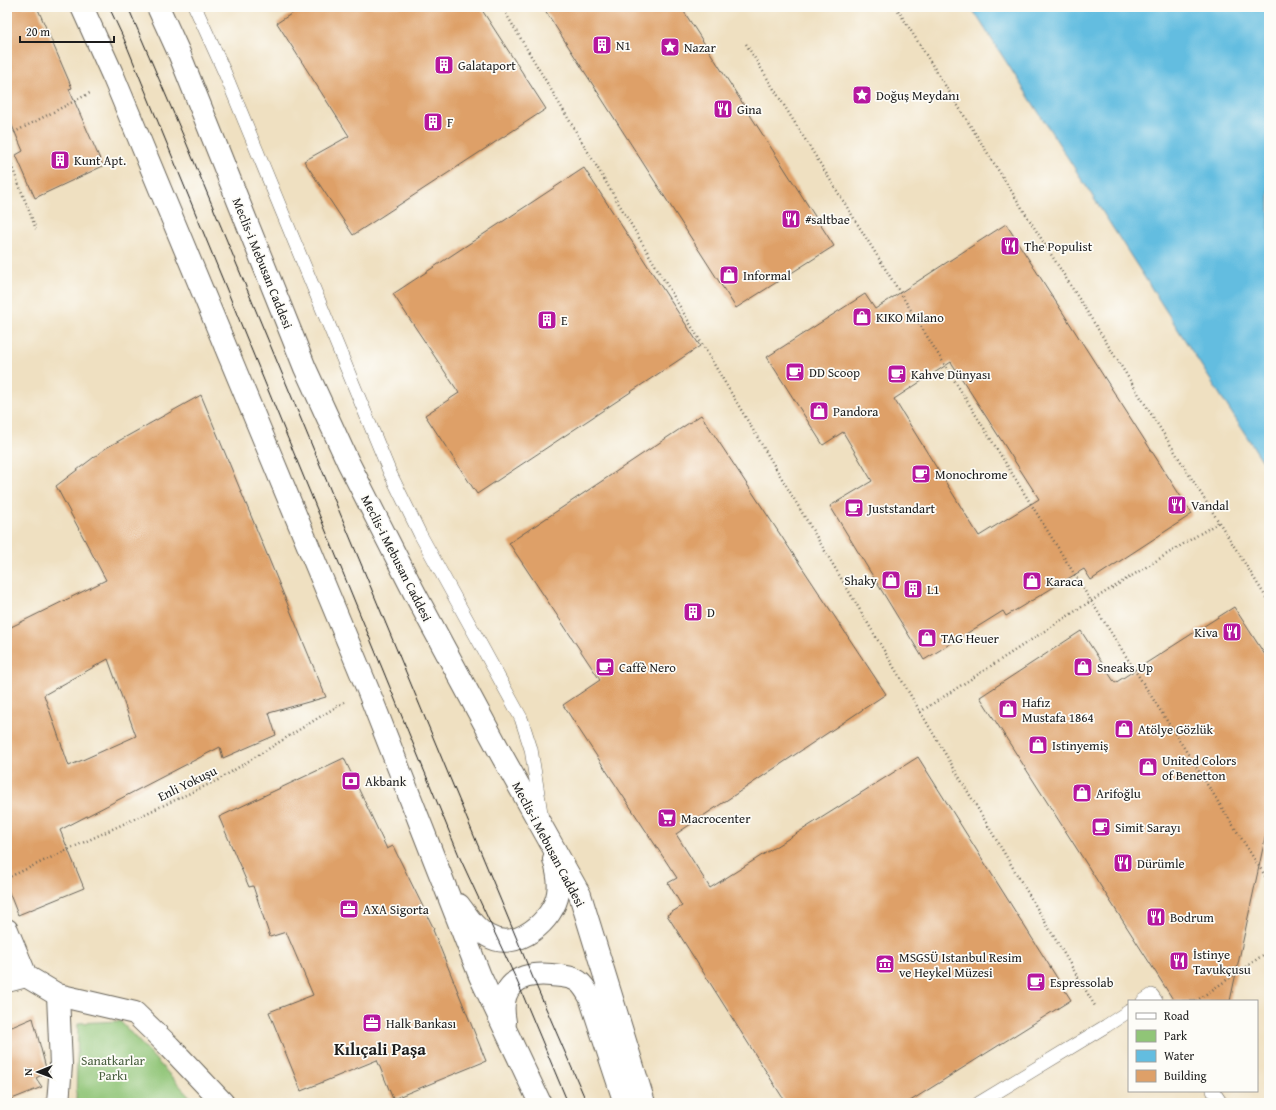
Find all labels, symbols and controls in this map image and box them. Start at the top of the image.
scale bar [20,18,114,44]
text: 20 m [26,23,50,40]
building icon: N1 [591,34,613,56]
place label: N1 [616,36,631,55]
place icon: Nazar [659,36,681,58]
place label: Nazar [684,38,716,57]
building icon: Galataport [433,54,455,76]
place label: Galataport [458,56,516,75]
place icon: Doğuş Meydanı [851,84,873,106]
place label: Doğuş Meydanı [876,86,960,105]
restaurant icon: Gina [712,98,734,120]
place label: Gina [737,100,763,119]
building icon: F [422,111,444,133]
place label: F [447,113,453,132]
building icon: Kunt Apt. [49,149,71,171]
place label: Kunt Apt. [74,151,126,170]
street label: Meclis-i Mebusan Caddesi [228,195,298,332]
restaurant icon: #saltbae [780,208,802,230]
place label: #saltbae [805,210,850,229]
restaurant icon: The Populist [999,235,1021,257]
place label: The Populist [1024,237,1093,256]
shop icon: Informal [718,264,740,286]
place label: Informal [743,266,791,285]
shop icon: KIKO Milano [851,306,873,328]
place label: KIKO Milano [876,308,944,327]
building icon: E [536,309,558,331]
place label: E [561,311,568,330]
cafe icon: DD Scoop [784,361,806,383]
place label: DD Scoop [809,363,860,382]
cafe icon: Kahve Dünyası [886,363,908,385]
place label: Kahve Dünyası [911,365,991,384]
shop icon: Pandora [808,400,830,422]
place label: Pandora [833,402,879,421]
cafe icon: Monochrome [910,463,932,485]
place label: Monochrome [935,465,1008,484]
street label: Meclis-i Mebusan Caddesi [356,492,437,625]
restaurant icon: Vandal [1166,494,1188,516]
place label: Vandal [1191,496,1229,515]
cafe icon: Juststandart [843,497,865,519]
place label: Juststandart [866,499,936,518]
shop icon: Shaky [880,569,902,591]
shop icon: Karaca [1021,570,1043,592]
place label: Shaky [844,571,878,590]
place label: Karaca [1046,572,1084,591]
building icon: L1 [902,578,924,600]
place label: L1 [927,580,940,599]
building icon: D [682,601,704,623]
place label: D [707,603,715,622]
restaurant icon: Kiva [1221,621,1243,643]
place label: Kiva [1194,623,1219,642]
shop icon: TAG Heuer [916,627,938,649]
place label: TAG Heuer [941,629,1000,648]
cafe icon: Caffè Nero [594,656,616,678]
shop icon: Sneaks Up [1072,656,1094,678]
place label: Caffè Nero [619,658,676,677]
place label: Sneaks Up [1097,658,1153,677]
place label: Hafız Mustafa 1864 [1022,693,1094,727]
shop icon: Hafız Mustafa 1864 [997,698,1019,720]
shop icon: Atölye Gözlük [1113,718,1135,740]
place label: Atölye Gözlük [1138,720,1214,739]
shop icon: Istinyemiş [1027,734,1049,756]
place label: Istinyemiş [1052,736,1108,755]
place label: United Colors of Benetton [1162,751,1237,785]
shop icon: United Colors of Benetton [1137,756,1159,778]
street label: Enli Yokuşu [154,761,220,806]
bank icon: Akbank [340,770,362,792]
place label: Akbank [365,772,407,791]
street label: Meclis-i Mebusan Caddesi [507,778,590,911]
shop icon: Arifoğlu [1071,782,1093,804]
place label: Arifoğlu [1096,784,1141,803]
supermarket icon: Macrocenter [656,807,678,829]
place label: Macrocenter [681,809,751,828]
cafe icon: Simit Sarayı [1090,816,1112,838]
place label: Simit Sarayı [1115,818,1181,837]
restaurant icon: Dürümle [1112,852,1134,874]
place label: Dürümle [1137,854,1185,873]
office icon: AXA Sigorta [338,898,360,920]
place label: AXA Sigorta [363,900,430,919]
restaurant icon: Bodrum [1145,906,1167,928]
place label: Bodrum [1170,908,1214,927]
place label: İstinye Tavukçusu [1193,945,1251,979]
place label: MSGSÜ Istanbul Resim ve Heykel Müzesi [899,948,1022,982]
restaurant icon: İstinye Tavukçusu [1168,950,1190,972]
museum icon: MSGSÜ Istanbul Resim ve Heykel Müzesi [874,953,896,975]
cafe icon: Espressolab [1025,971,1047,993]
place label: Espressolab [1050,973,1114,992]
legend [1128,1000,1258,1092]
text: Road [1164,1007,1190,1024]
office icon: Halk Bankası [361,1012,383,1034]
place label: Halk Bankası [386,1014,457,1033]
text: Park [1164,1027,1188,1044]
district label: Kılıçali Paşa [334,1036,426,1061]
text: Water [1164,1047,1194,1064]
park label: Sanatkarlar Parkı [81,1051,146,1085]
north arrow [18,1052,58,1092]
text: Building [1164,1067,1207,1084]
text: N [20,1068,36,1076]

